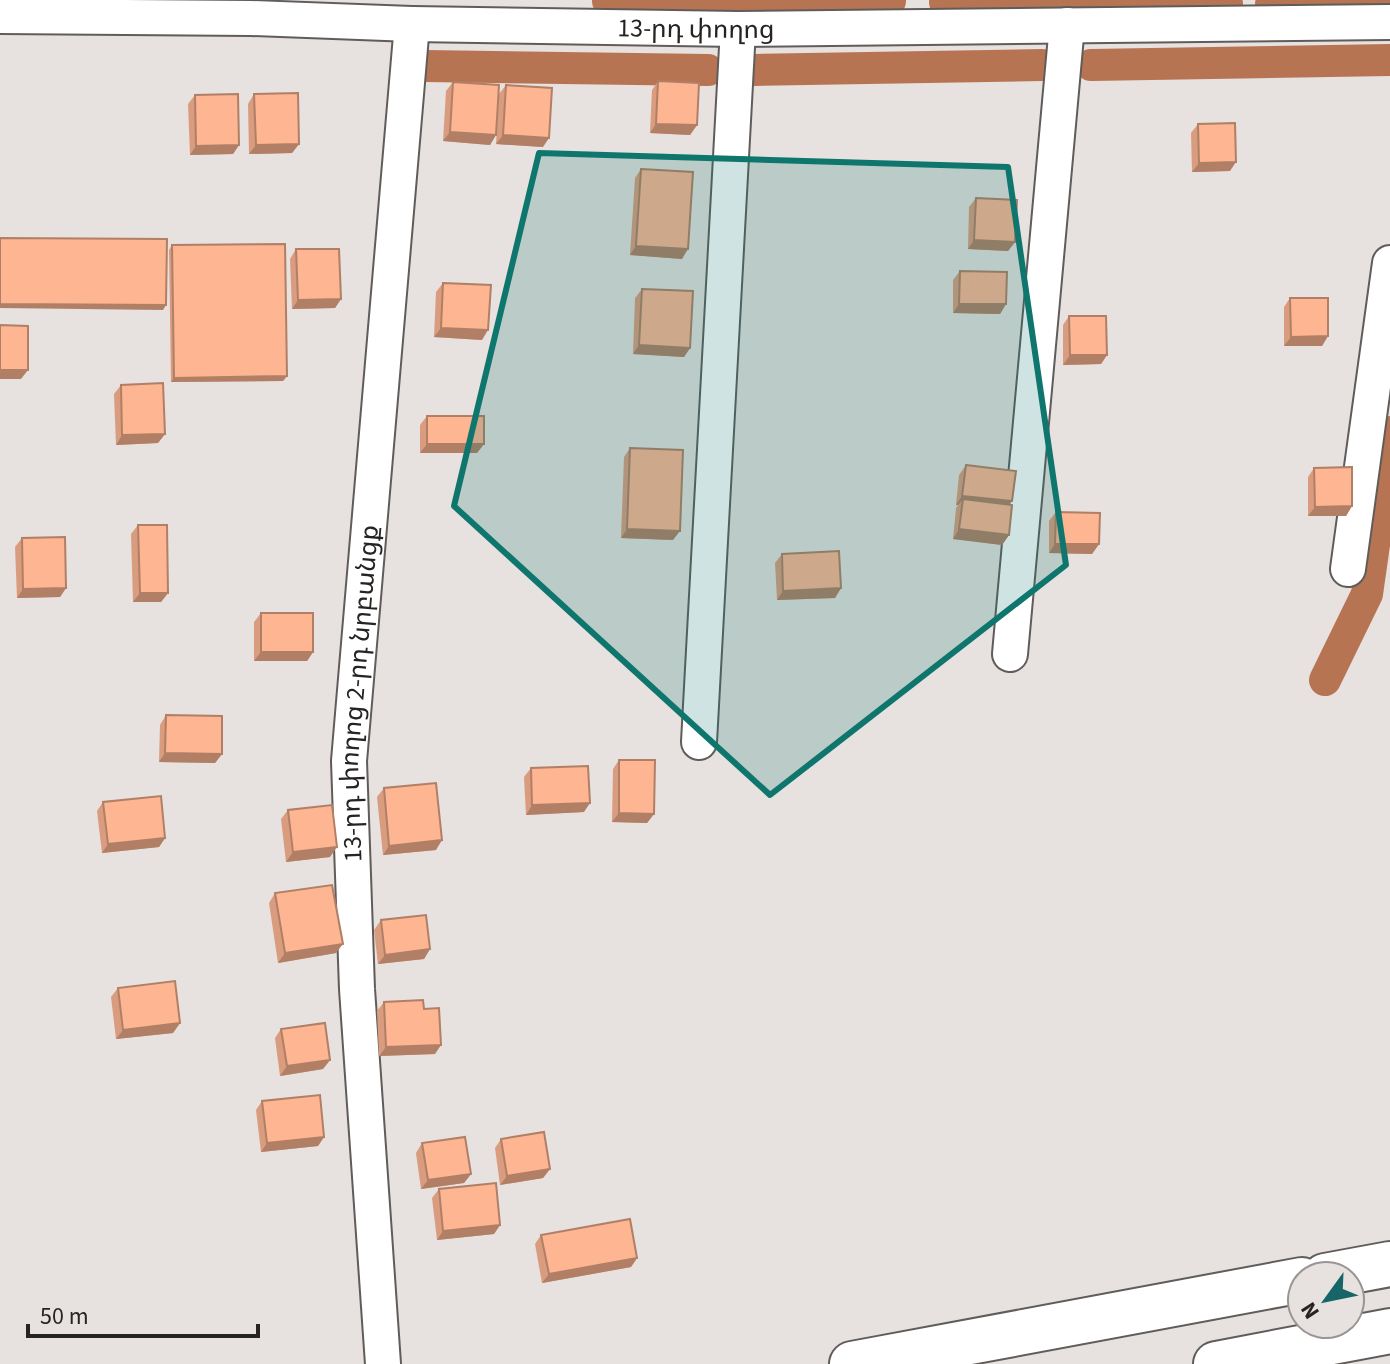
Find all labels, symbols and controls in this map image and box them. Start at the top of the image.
street label: 13-րդ փողոց [617,9,775,48]
street label: 13-րդ փողոց 2-րդ նրբանցք [331,523,388,863]
north arrow [1286,1260,1366,1340]
scale bar [28,1288,258,1338]
text: N [1293,1295,1327,1325]
text: 50 m [40,1299,89,1334]

